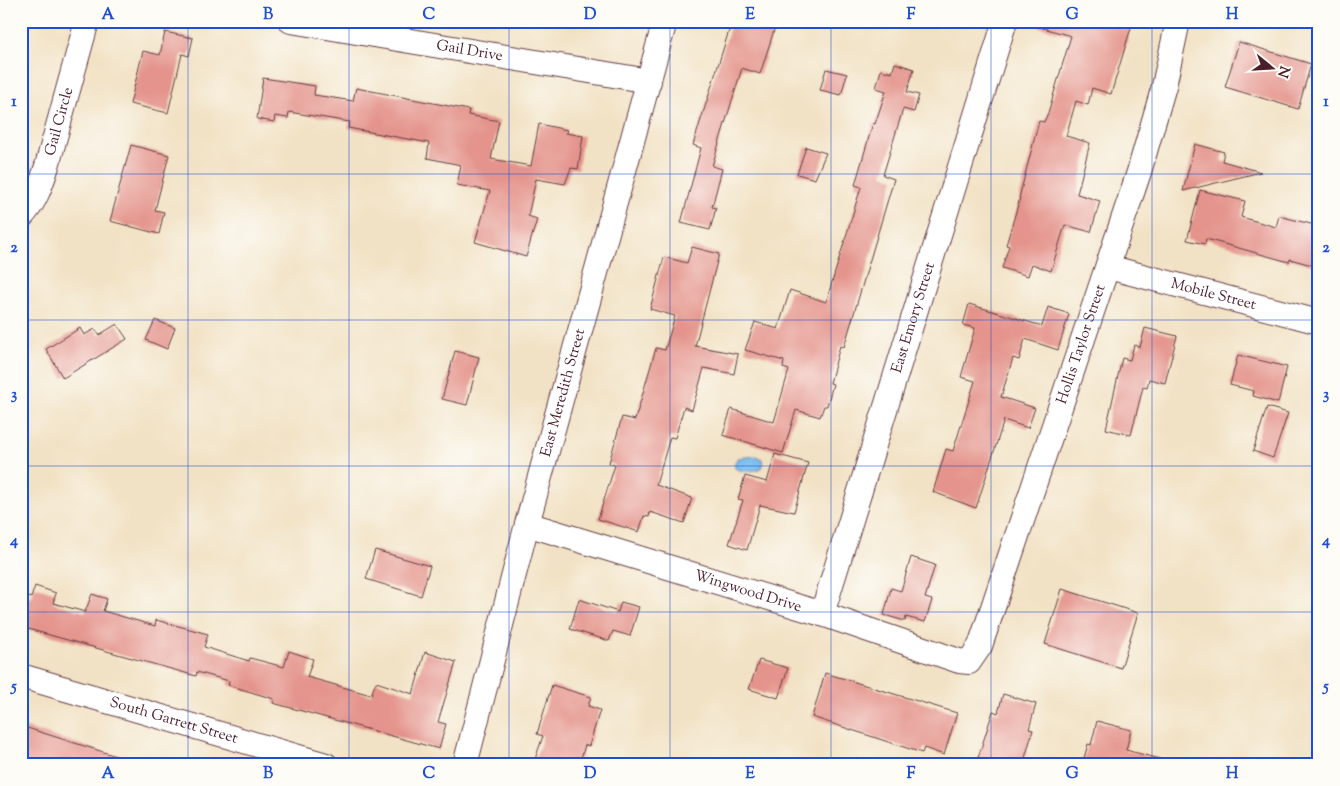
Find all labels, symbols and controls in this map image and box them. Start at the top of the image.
text: A [102,4,115,27]
text: B [263,4,273,27]
text: C [423,4,436,27]
text: D [584,4,597,27]
text: E [745,4,755,27]
text: F [907,4,916,27]
text: G [1065,4,1079,27]
text: H [1226,4,1239,27]
street label: Gail Drive [435,35,504,67]
north arrow [1248,42,1298,92]
text: N [1271,63,1294,80]
street label: Gail Circle [40,85,79,158]
text: 1 [11,91,17,114]
text: 1 [1323,91,1329,114]
text: 2 [10,237,18,260]
text: 2 [1322,237,1330,260]
street label: East Emory Street [886,260,940,376]
street label: Mobile Street [1169,273,1258,316]
street label: Hollis Taylor Street [1051,282,1111,407]
street label: East Meredith Street [535,326,591,459]
text: 3 [11,384,18,407]
text: 3 [1323,384,1330,407]
text: 4 [9,530,18,553]
text: 4 [1321,530,1330,553]
street label: Wingwood Drive [692,565,804,618]
text: 5 [9,676,17,699]
text: 5 [1321,676,1329,699]
street label: South Garrett Street [107,692,240,749]
text: A [102,763,115,786]
text: B [263,763,273,786]
text: C [423,763,436,786]
text: D [584,763,597,786]
text: E [745,763,755,786]
text: F [907,763,916,786]
text: G [1065,763,1079,786]
text: H [1226,763,1239,786]

